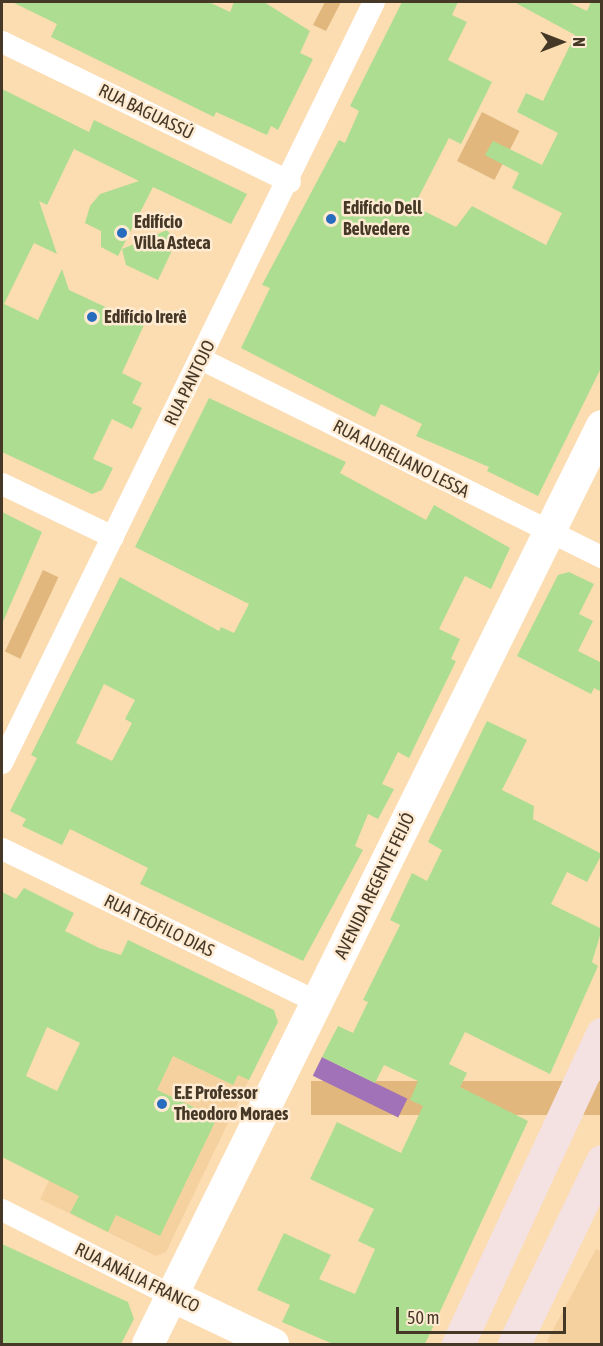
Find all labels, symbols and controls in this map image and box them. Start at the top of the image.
north arrow [531,12,591,72]
text: N [570,37,588,47]
street label: RUA BAGUASSÚ [95,80,197,144]
place label: Edifício Dell Belvedere [343,198,422,240]
place label: Edifício Villa Asteca [134,212,211,254]
marker: Edifício Dell Belvedere [324,212,338,226]
marker: Edifício Villa Asteca [115,226,129,240]
place label: Edifício Irerê [104,306,187,328]
marker: Edifício Irerê [85,310,99,324]
street label: RUA PANTOJO [160,337,220,429]
street label: RUA AURELIANO LESSA [329,415,473,503]
street label: AVENIDA REGENTE FEIJÓ [330,809,420,963]
street label: RUA TEÓFILO DIAS [101,890,217,962]
place label: E.E Professor Theodoro Moraes [174,1083,288,1126]
marker: E.E Professor Theodoro Moraes [155,1097,169,1111]
street label: RUA ANÁLIA FRANCO [71,1238,203,1318]
scale bar [399,1295,568,1333]
text: 50 m [407,1307,439,1328]

